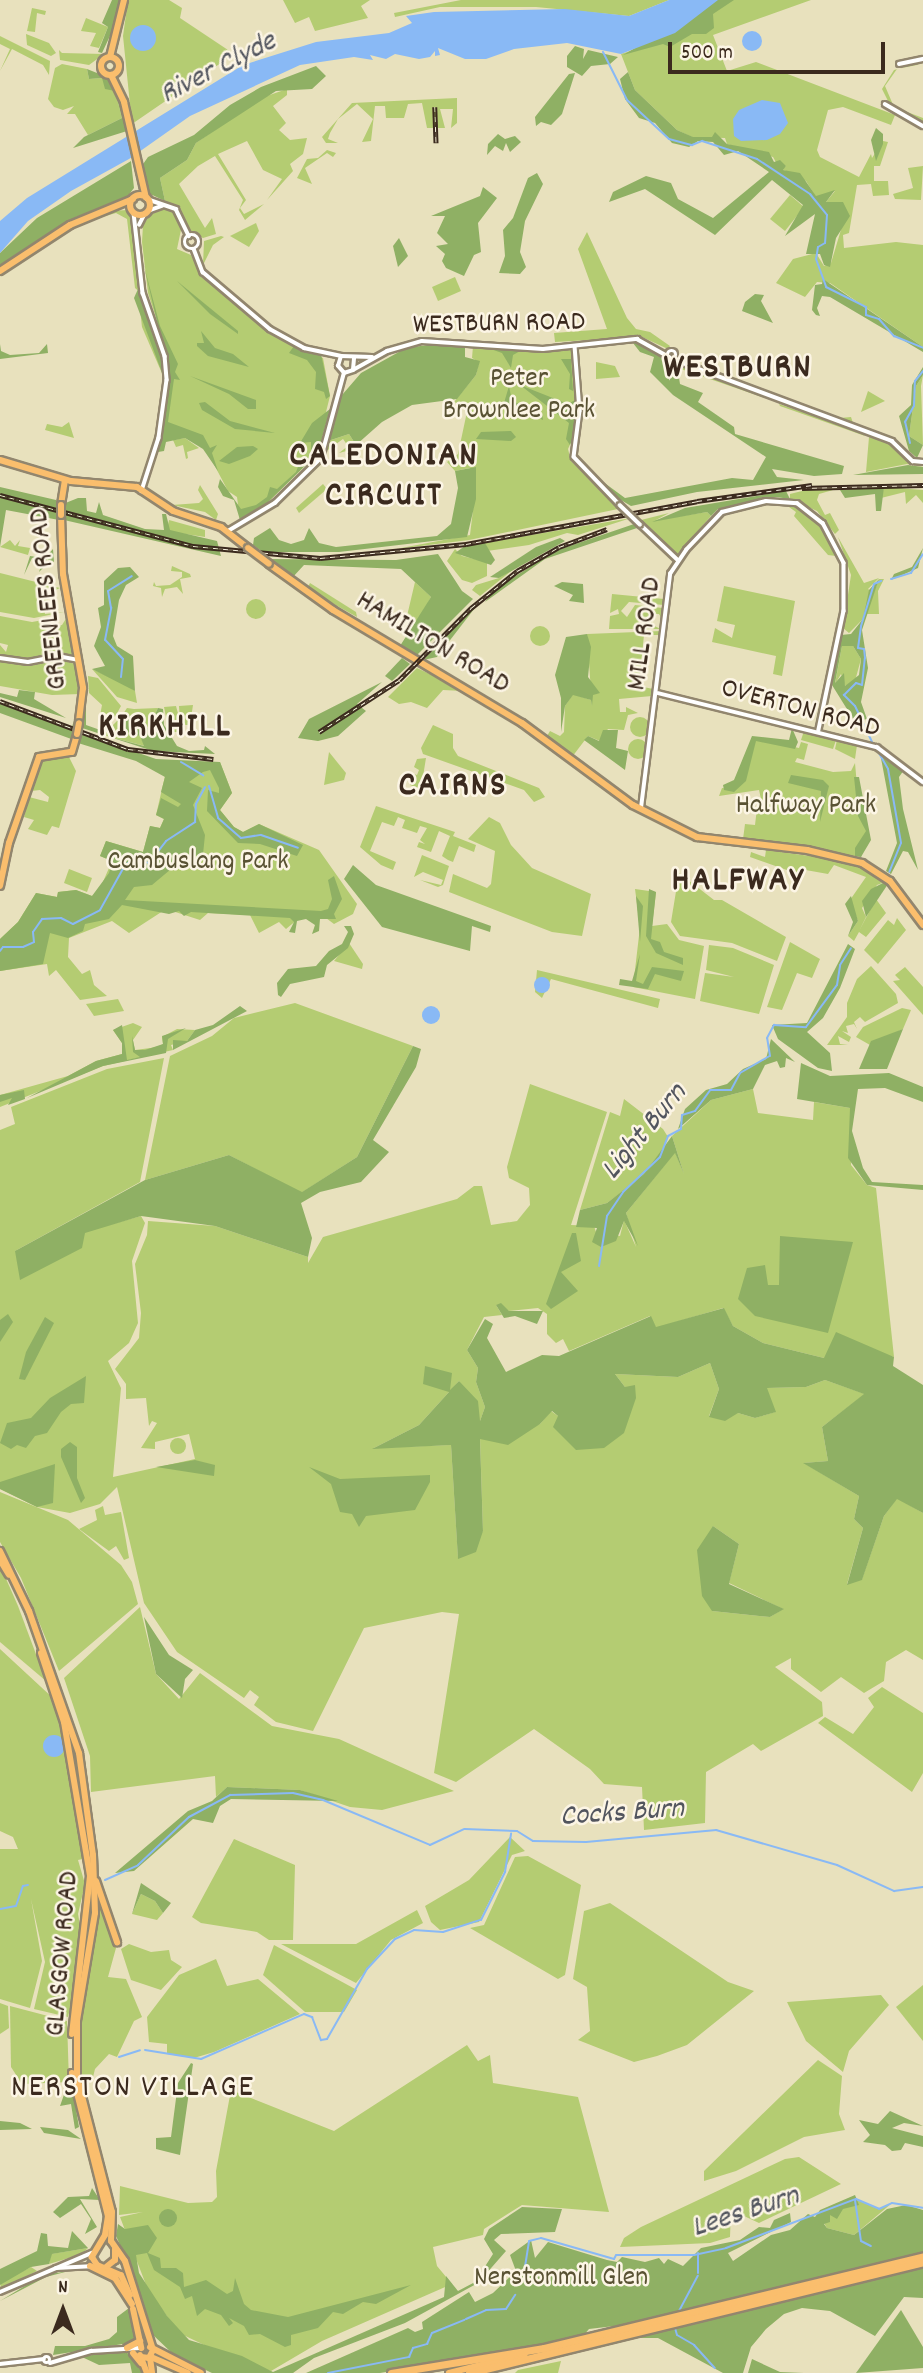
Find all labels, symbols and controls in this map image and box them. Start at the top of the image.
water label: River Clyde [155,26,283,114]
scale bar [671,28,888,72]
text: 500 m [681,39,733,69]
street label: WESTBURN ROAD [413,307,585,343]
district label: WESTBURN [664,348,812,390]
park label: Peter Brownlee Park [443,363,595,429]
district label: CALEDONIAN CIRCUIT [291,436,477,518]
street label: GREENLEES ROAD [24,507,76,691]
street label: MILL ROAD [621,575,671,693]
street label: HAMILTON ROAD [349,585,515,703]
street label: OVERTON ROAD [717,673,883,747]
district label: KIRKHILL [99,707,231,749]
district label: CAIRNS [399,766,507,808]
park label: Halfway Park [736,790,876,824]
park label: Cambuslang Park [107,846,289,880]
district label: HALFWAY [672,861,804,903]
water label: Light Burn [595,1077,697,1189]
water label: Cocks Burn [559,1793,685,1837]
street label: GLASGOW ROAD [40,1870,88,2038]
district label: NERSTON VILLAGE [13,2070,253,2108]
water label: Lees Burn [688,2180,804,2248]
park label: Nerstonmill Glen [474,2262,648,2296]
north arrow [28,2275,98,2345]
text: N [58,2275,68,2302]

